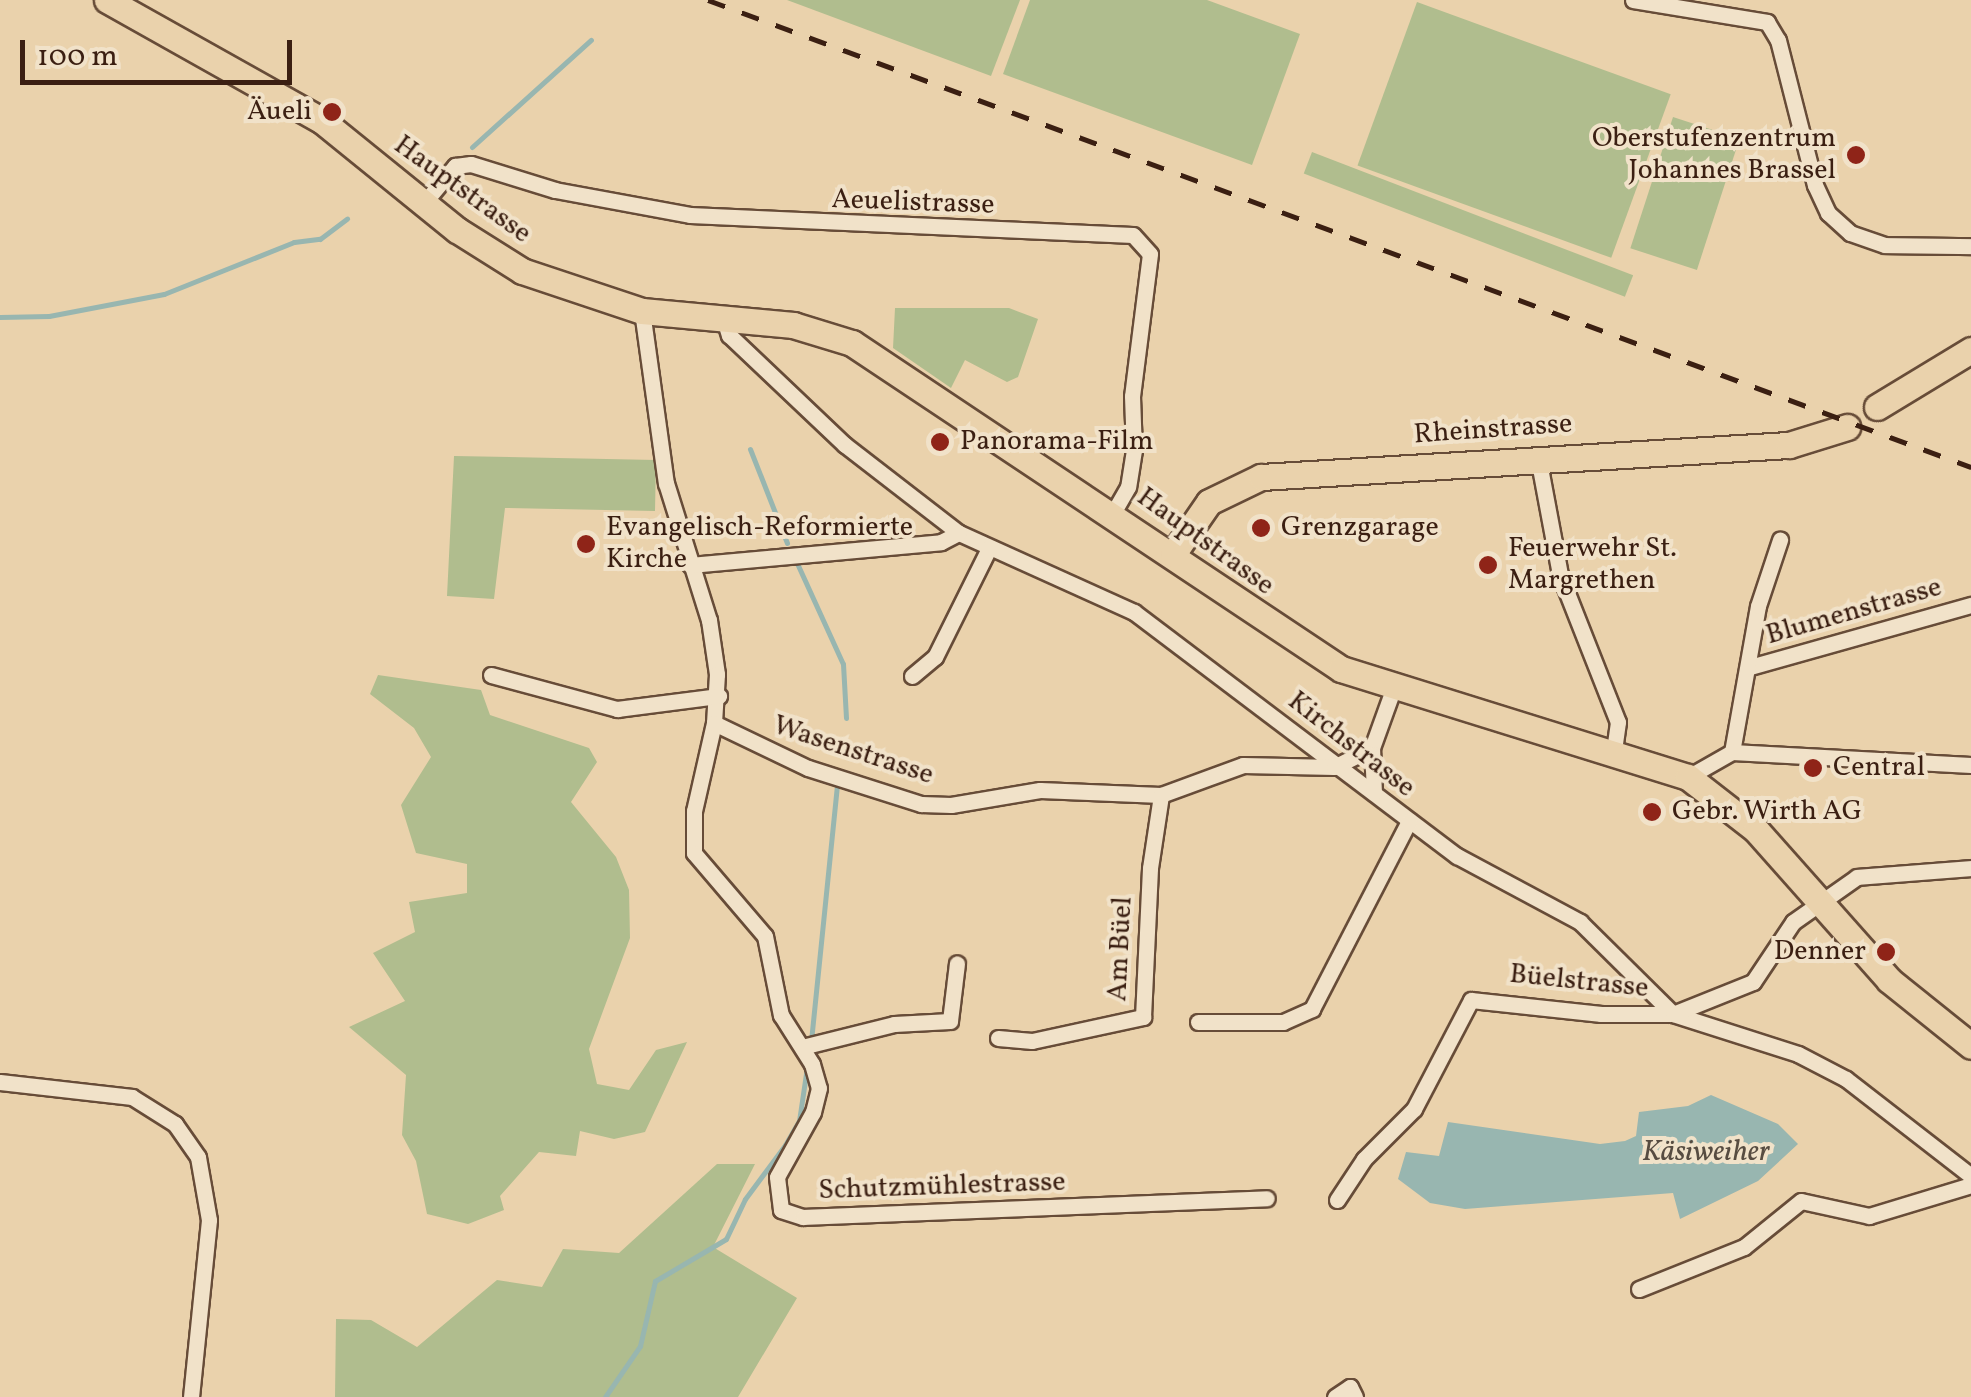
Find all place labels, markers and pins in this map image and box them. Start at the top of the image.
place label: Äueli [247,95,312,129]
marker: Äueli [321,101,343,123]
place label: Oberstufenzentrum Johannes Brassel [1592,122,1836,188]
marker: Oberstufenzentrum Johannes Brassel [1845,144,1867,166]
place label: Panorama-Film [960,425,1154,459]
marker: Panorama-Film [929,431,951,453]
place label: Evangelisch-Reformierte Kirche [606,511,913,577]
place label: Grenzgarage [1281,511,1439,545]
marker: Grenzgarage [1250,517,1272,539]
place label: Feuerwehr St. Margrethen [1508,532,1677,598]
marker: Evangelisch-Reformierte Kirche [575,533,597,555]
marker: Feuerwehr St. Margrethen [1477,554,1499,576]
place label: Central [1833,751,1925,785]
marker: Central [1802,757,1824,779]
place label: Gebr. Wirth AG [1672,795,1863,829]
marker: Gebr. Wirth AG [1641,801,1663,823]
place label: Denner [1774,935,1866,969]
marker: Denner [1875,941,1897,963]

